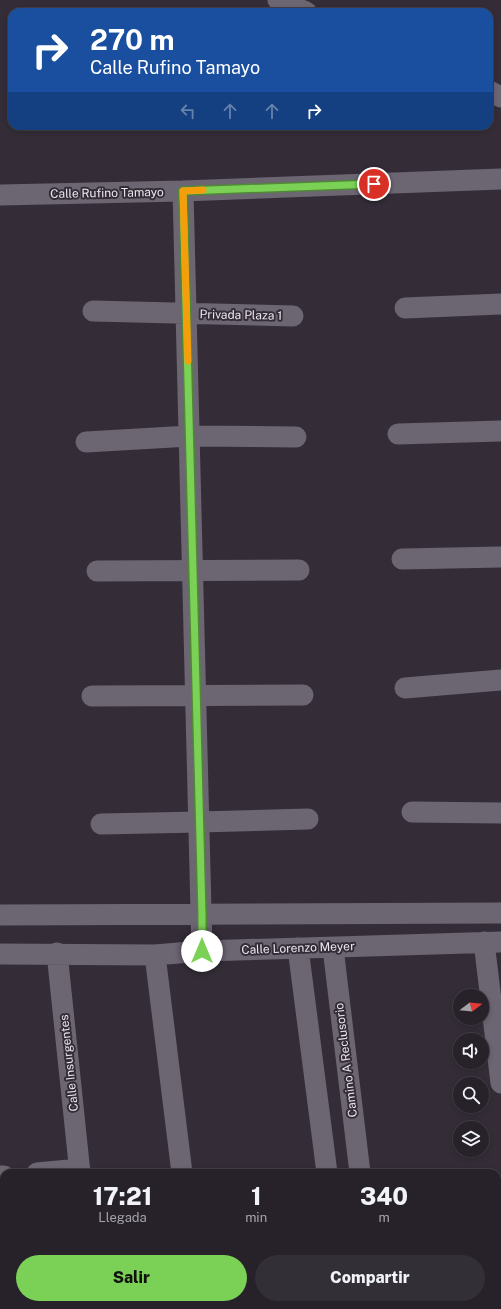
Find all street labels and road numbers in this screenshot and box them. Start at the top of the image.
street label: Calle Rufino Tamayo [50,185,164,201]
street label: Privada Plaza 1 [200,307,282,323]
street label: Calle Lorenzo Meyer [241,939,355,957]
street label: Camino A Reclusorio [332,1002,360,1118]
street label: Calle Insurgentes [57,1014,81,1112]

